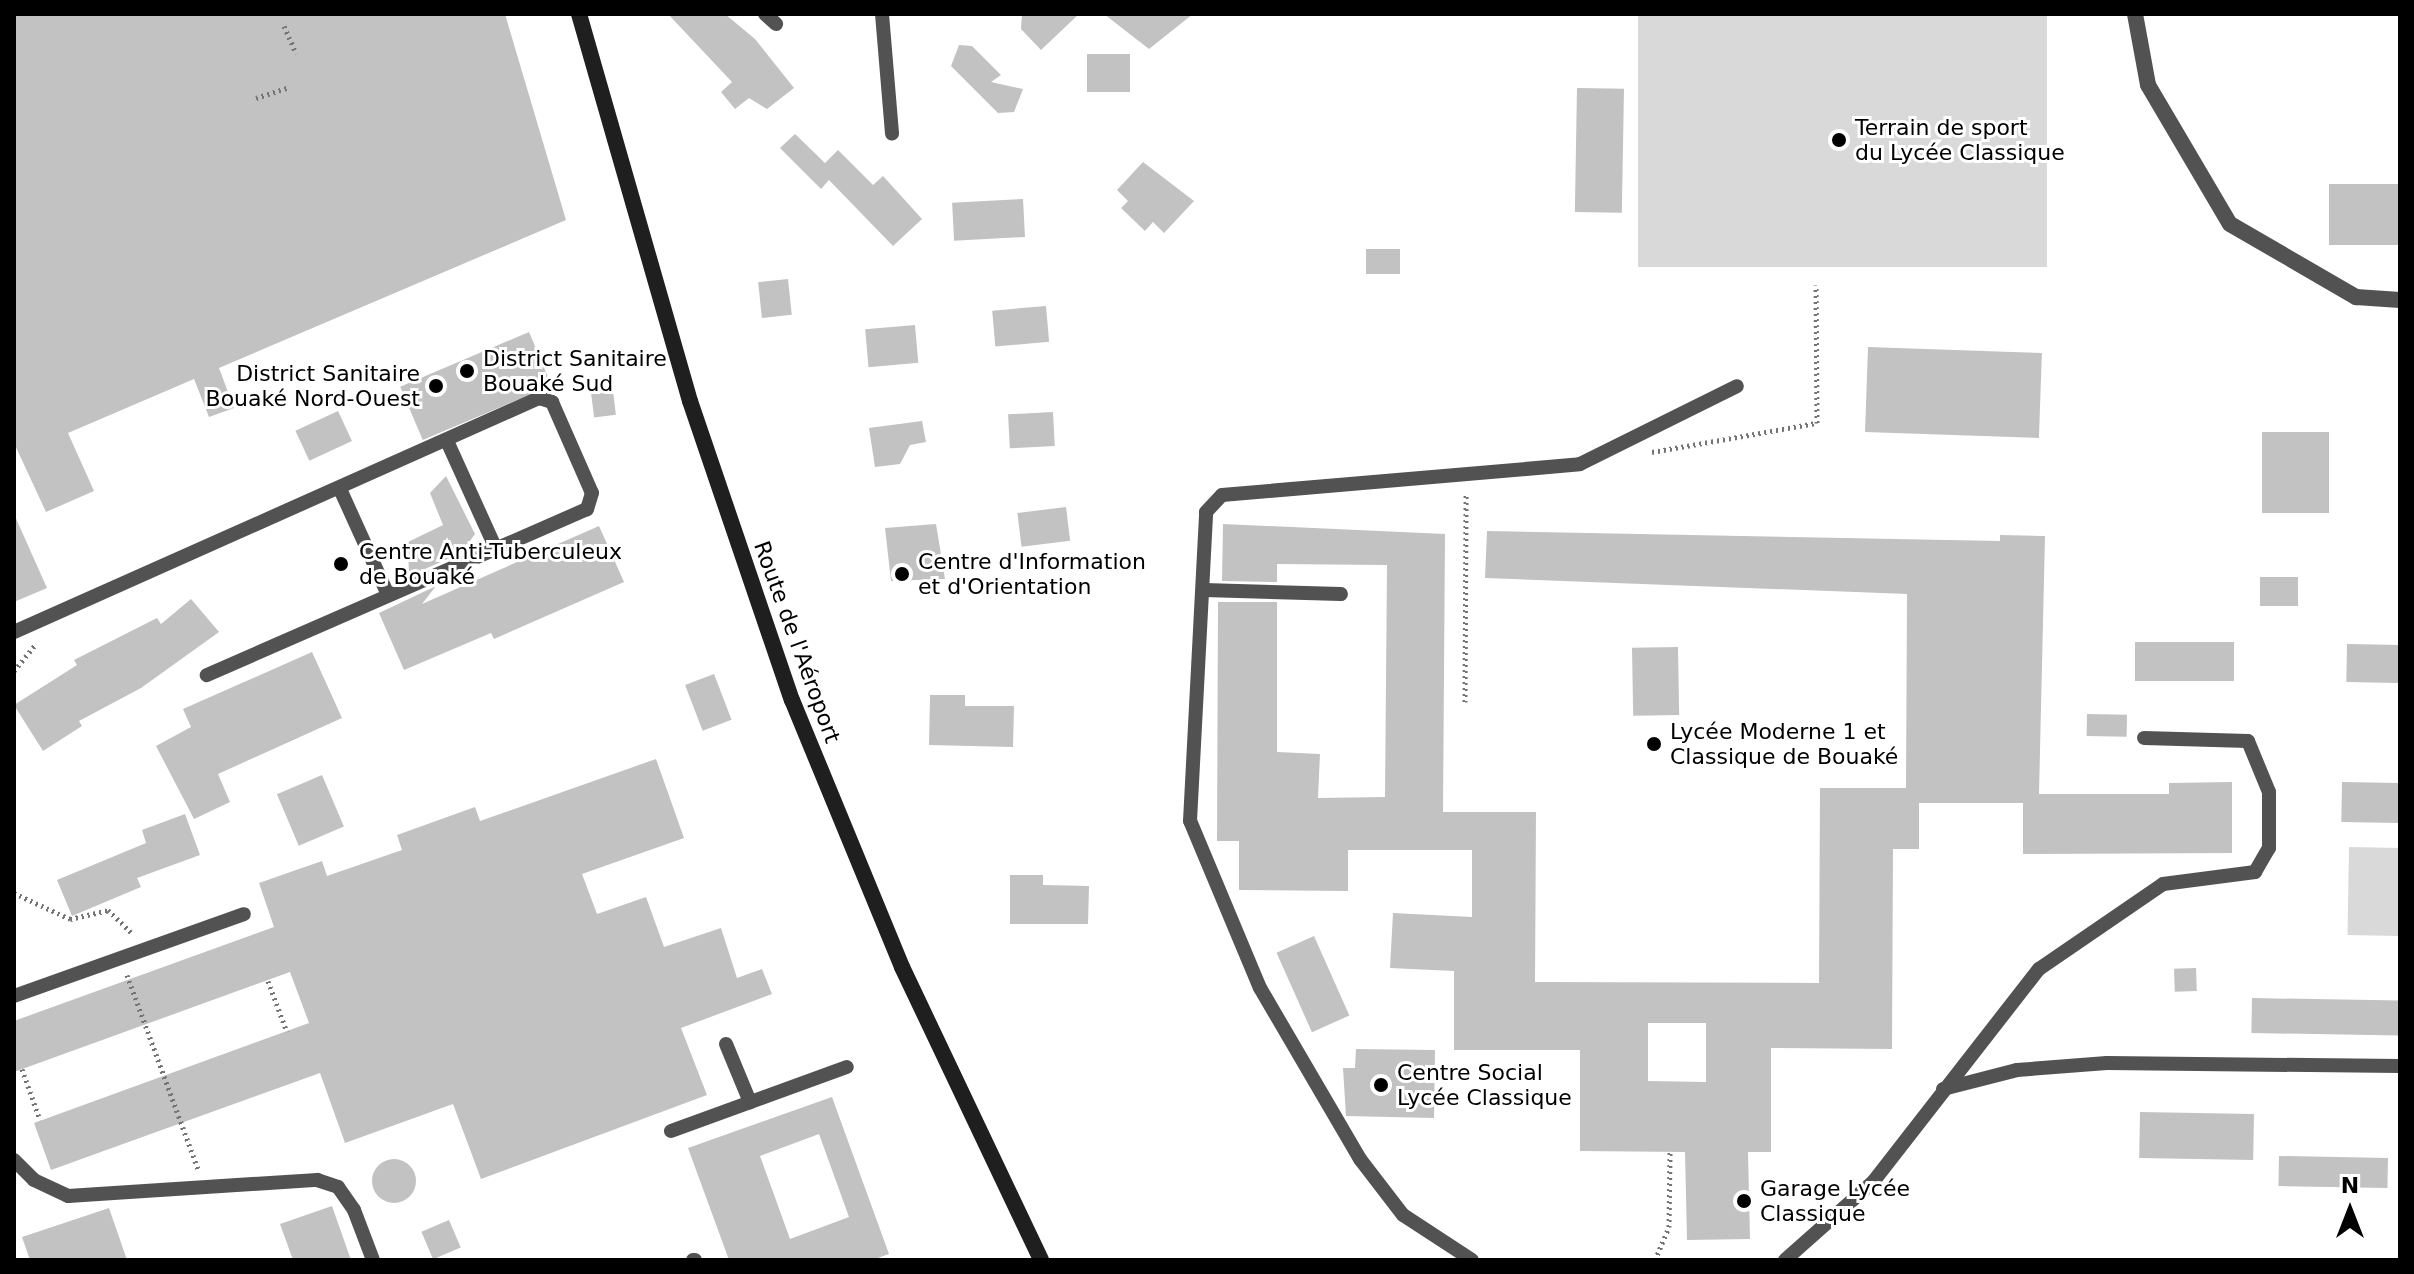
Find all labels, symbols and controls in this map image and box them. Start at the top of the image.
place label: Terrain de sport du Lycée Classique [1855,114,2065,166]
marker: Terrain de sport du Lycée Classique [1830,131,1848,149]
place label: District Sanitaire Bouaké Sud [483,345,667,396]
place label: District Sanitaire Bouaké Nord-Ouest [206,360,420,412]
marker: District Sanitaire Bouaké Sud [458,362,476,380]
marker: District Sanitaire Bouaké Nord-Ouest [427,377,445,395]
street label: Route de l'Aéroport [748,537,846,747]
place label: Centre Anti-Tuberculeux de Bouaké [359,538,622,590]
place label: Centre d'Information et d'Orientation [918,548,1146,600]
marker: Centre Anti-Tuberculeux de Bouaké [330,553,352,575]
marker: Centre d'Information et d'Orientation [893,565,911,583]
place label: Lycée Moderne 1 et Classique de Bouaké [1670,718,1898,770]
marker: Lycée Moderne 1 et Classique de Bouaké [1645,735,1663,753]
place label: Centre Social Lycée Classique [1397,1059,1572,1110]
marker: Centre Social Lycée Classique [1372,1076,1390,1094]
north arrow [2310,1170,2390,1250]
text: N [2341,1173,2359,1198]
place label: Garage Lycée Classique [1760,1175,1910,1226]
marker: Garage Lycée Classique [1735,1192,1753,1210]

